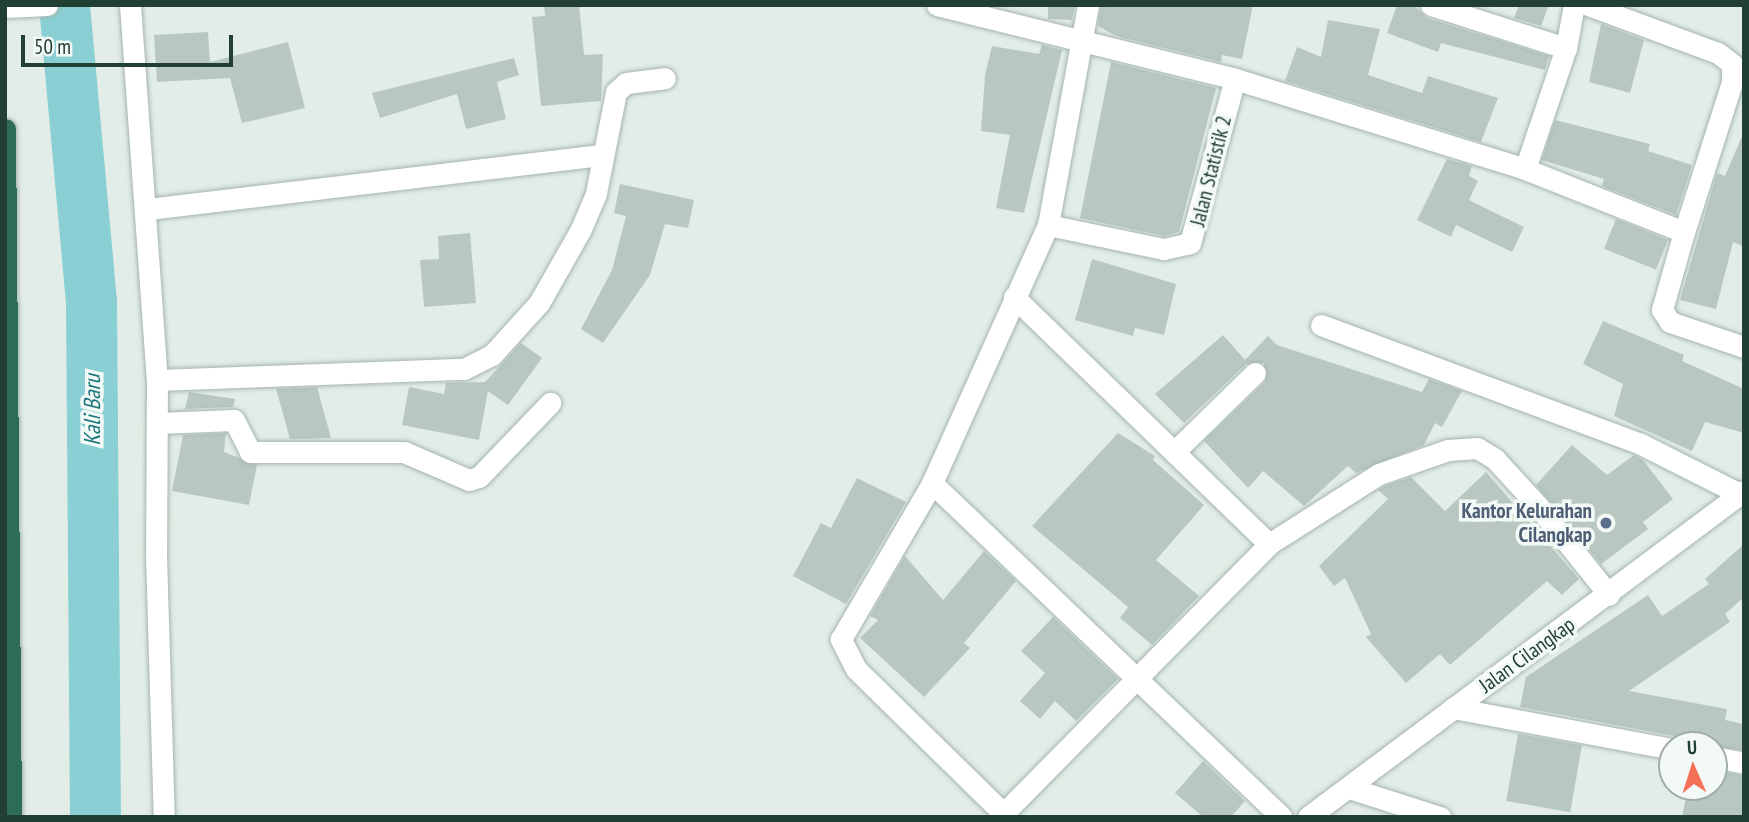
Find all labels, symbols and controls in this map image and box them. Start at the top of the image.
scale bar [24,21,236,65]
text: 50 m [34,33,71,60]
street label: Jalan Statistik 2 [1185,113,1237,229]
water label: Kali Baru [78,374,106,446]
place label: Kantor Kelurahan Cilangkap [1462,498,1592,548]
marker: Kantor Kelurahan Cilangkap [1598,515,1614,531]
street label: Jalan Cilangkap [1474,612,1580,698]
north arrow [1658,731,1728,801]
text: U [1686,735,1698,759]

